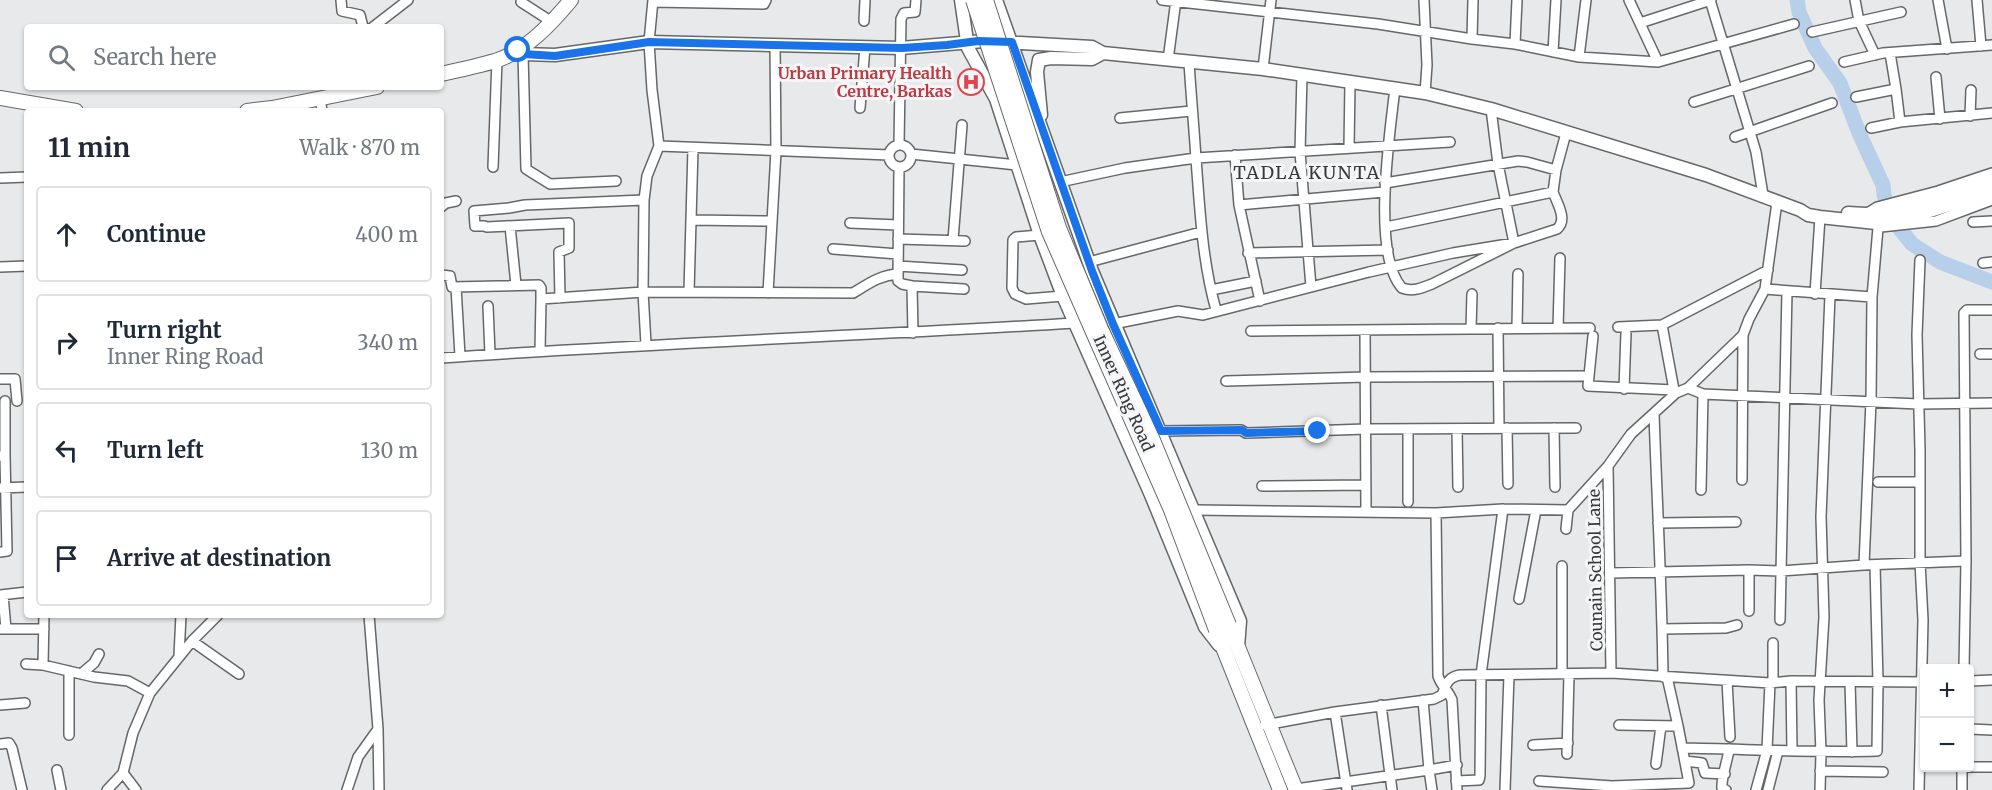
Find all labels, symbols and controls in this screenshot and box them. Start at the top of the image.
search box [24,24,444,90]
route start [504,36,530,62]
icon: search [45,41,78,74]
text: Search here [93,43,216,71]
place label: Urban Primary Health Centre, Barkas [778,63,952,102]
hospital icon: Urban Primary Health Centre, Barkas [956,67,986,97]
text: 11 min [48,131,130,164]
text: Walk · 870 m [300,135,420,160]
district label: TADLA KUNTA [1233,161,1381,184]
icon: ahead [50,218,83,251]
text: Continue [107,220,206,248]
text: 400 m [355,222,418,247]
text: Turn right [107,316,221,344]
icon: right [50,326,83,359]
text: 340 m [357,330,418,355]
street label: Inner Ring Road [1089,332,1159,455]
text: Inner Ring Road [107,344,264,369]
route end [1304,417,1330,443]
icon: left [50,434,83,467]
text: Turn left [107,436,204,464]
text: 130 m [361,438,418,463]
street label: Counain School Lane [1584,489,1606,651]
icon: arrive [50,542,83,575]
text: Arrive at destination [107,544,331,572]
map controls [1920,664,1974,772]
button: + [1920,664,1974,718]
button: − [1920,718,1974,772]

